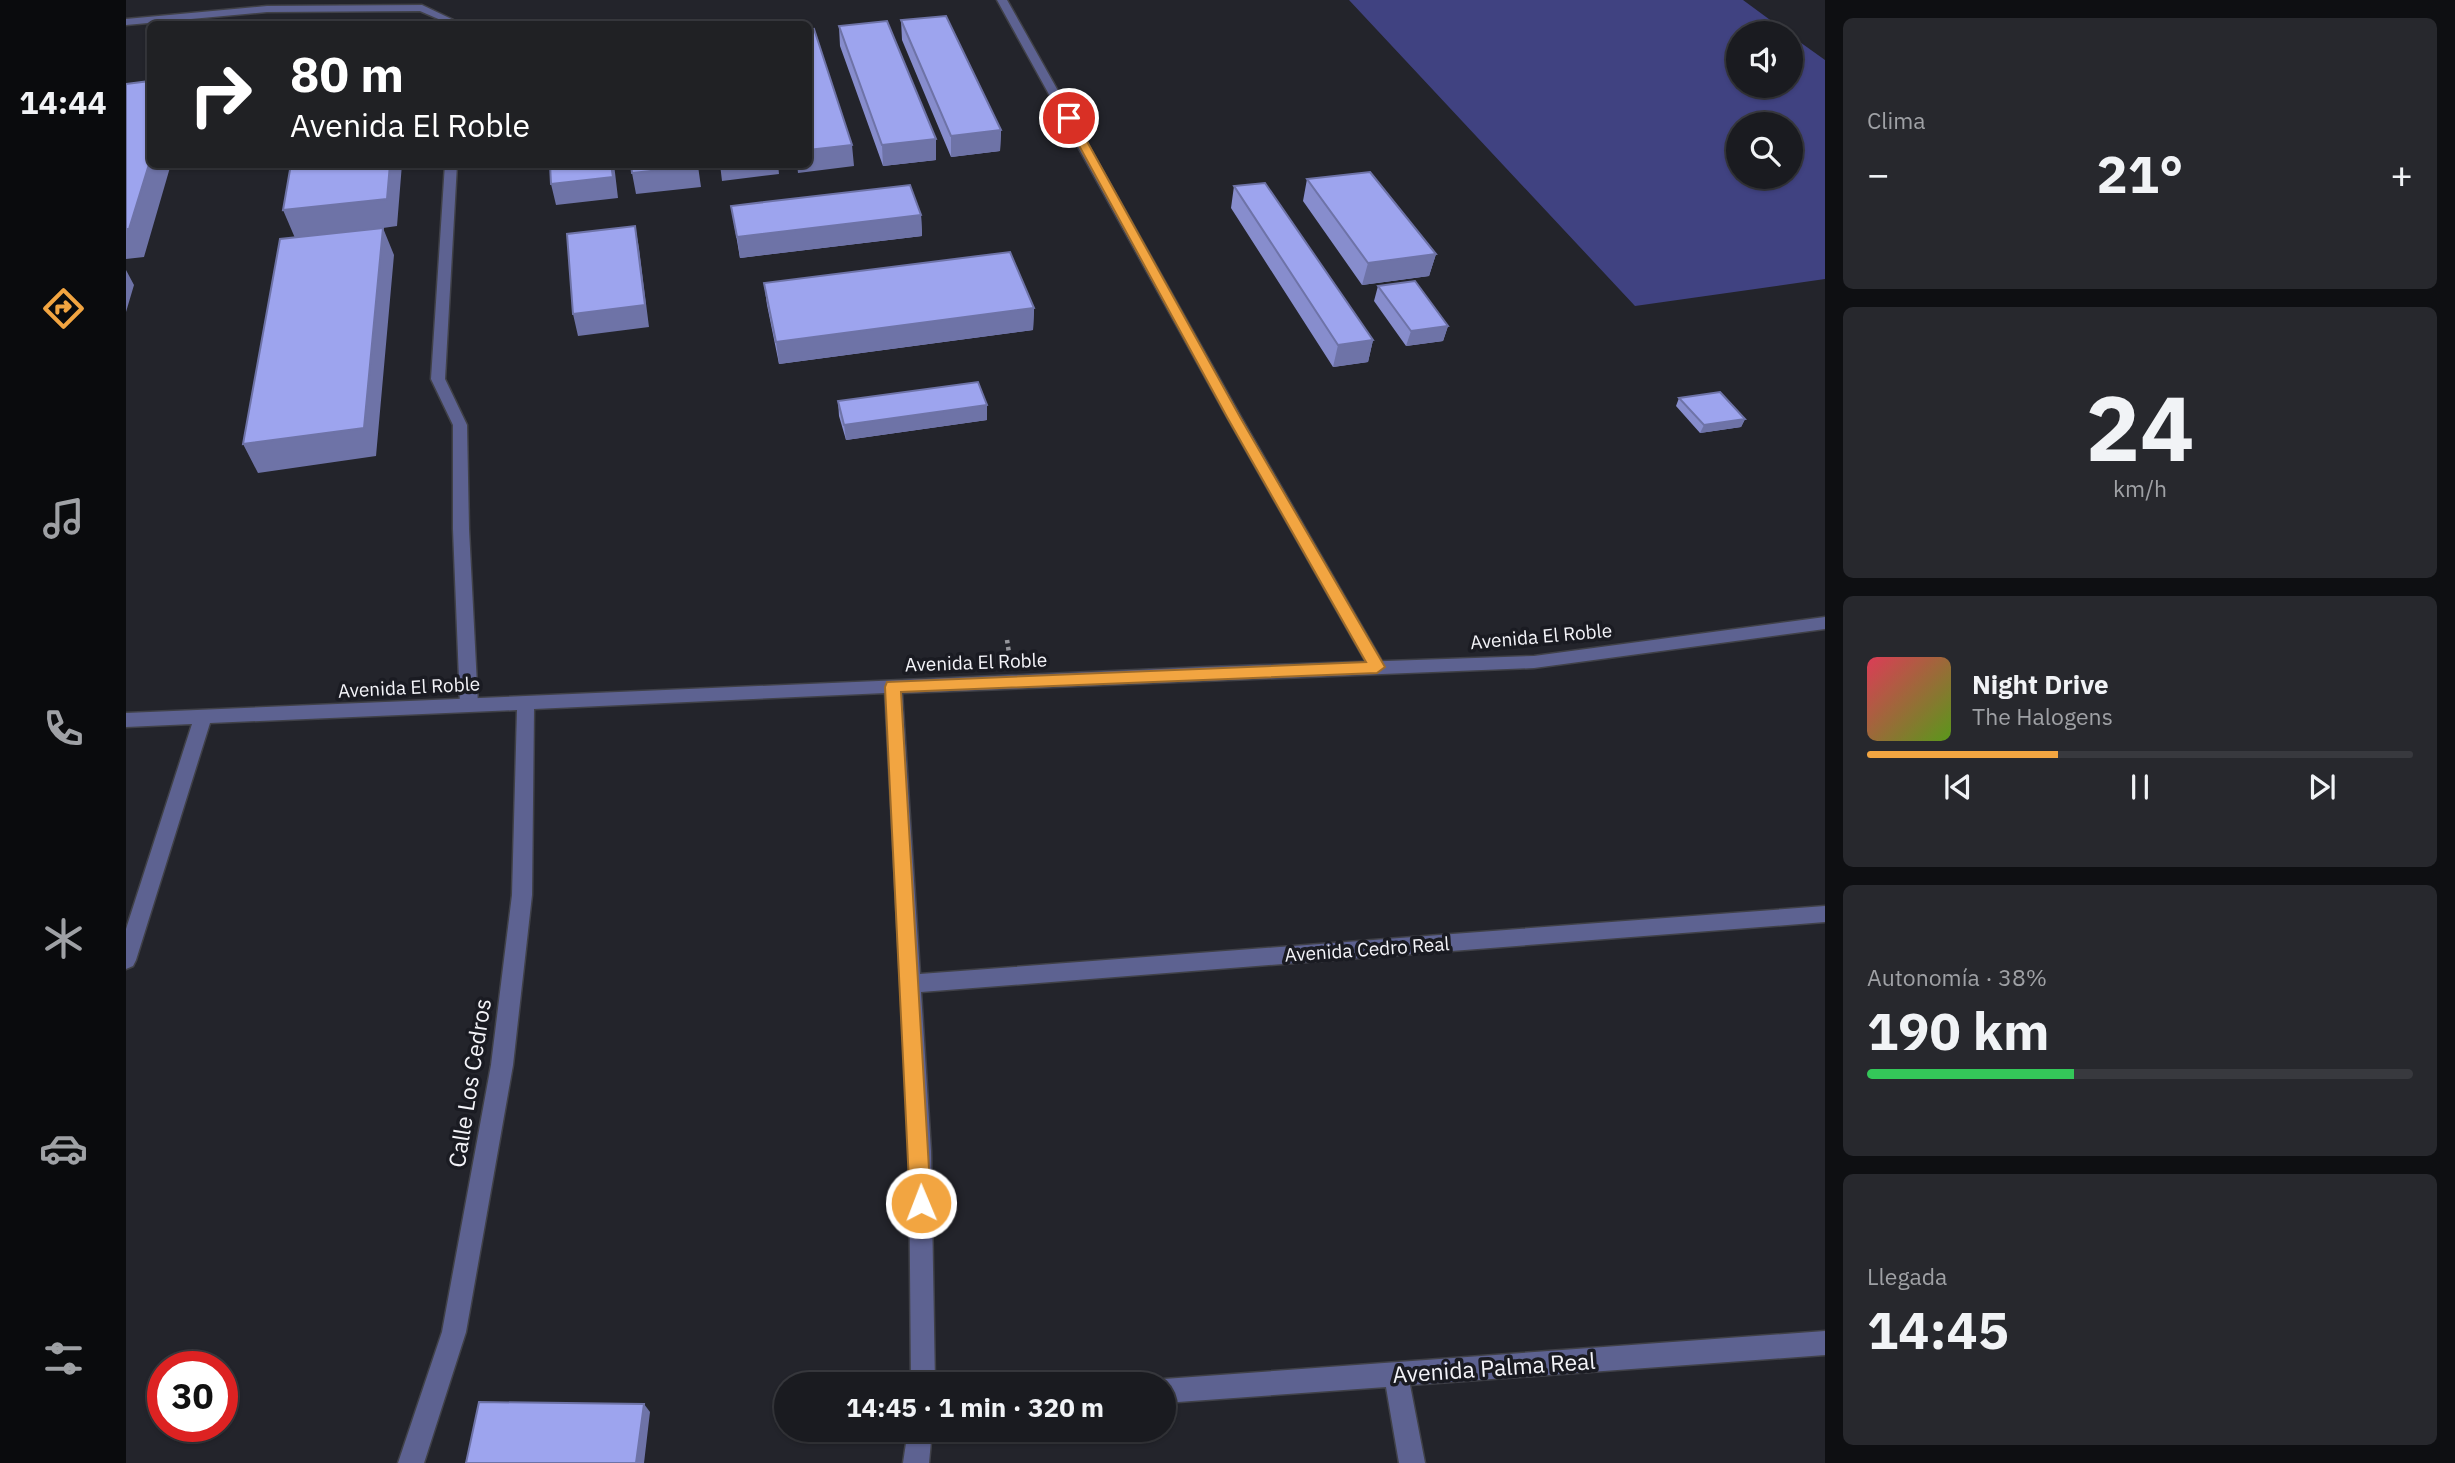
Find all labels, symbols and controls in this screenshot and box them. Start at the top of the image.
map controls [1726,21,1803,189]
button: sound [1726,21,1803,98]
text: 80 m [290,42,404,105]
icon: right [175,49,266,140]
text: 14:44 [19,81,107,123]
pin [1039,88,1099,148]
icon: arrive [1050,99,1088,137]
text: Avenida El Roble [290,104,530,146]
text: Clima [1867,105,1926,135]
button: search [1726,112,1803,189]
text: 21° [2097,140,2183,207]
text: − [1867,149,1890,198]
text: + [2390,149,2413,198]
icon: directions [39,284,88,333]
text: 24 [2085,368,2195,486]
text: km/h [2113,473,2167,503]
icon: music [39,494,88,543]
street label: Avenida El Roble [1469,618,1613,654]
street label: Avenida El Roble [904,648,1048,676]
text: Night Drive [1972,667,2109,701]
street label: Avenida El Roble [337,671,481,703]
text: The Halogens [1972,701,2113,731]
icon: phone [39,704,88,753]
icon: previous [1939,768,1977,806]
icon: pause [2121,768,2159,806]
icon: next [2303,768,2341,806]
icon: climate [39,914,88,963]
street label: Avenida Cedro Real [1284,931,1450,967]
text: Autonomía · 38% [1867,962,2047,992]
street label: Calle Los Cedros [441,996,497,1169]
text: 190 km [1867,997,2049,1064]
icon: car [39,1124,88,1173]
position arrow [884,1166,958,1240]
text: Llegada [1867,1261,1947,1291]
text: 14:45 [1867,1296,2009,1363]
icon: filters [39,1334,88,1383]
street label: Avenida Palma Real [1391,1345,1596,1389]
speed limit sign: 30 [147,1351,238,1442]
text: 14:45 · 1 min · 320 m [846,1390,1104,1424]

